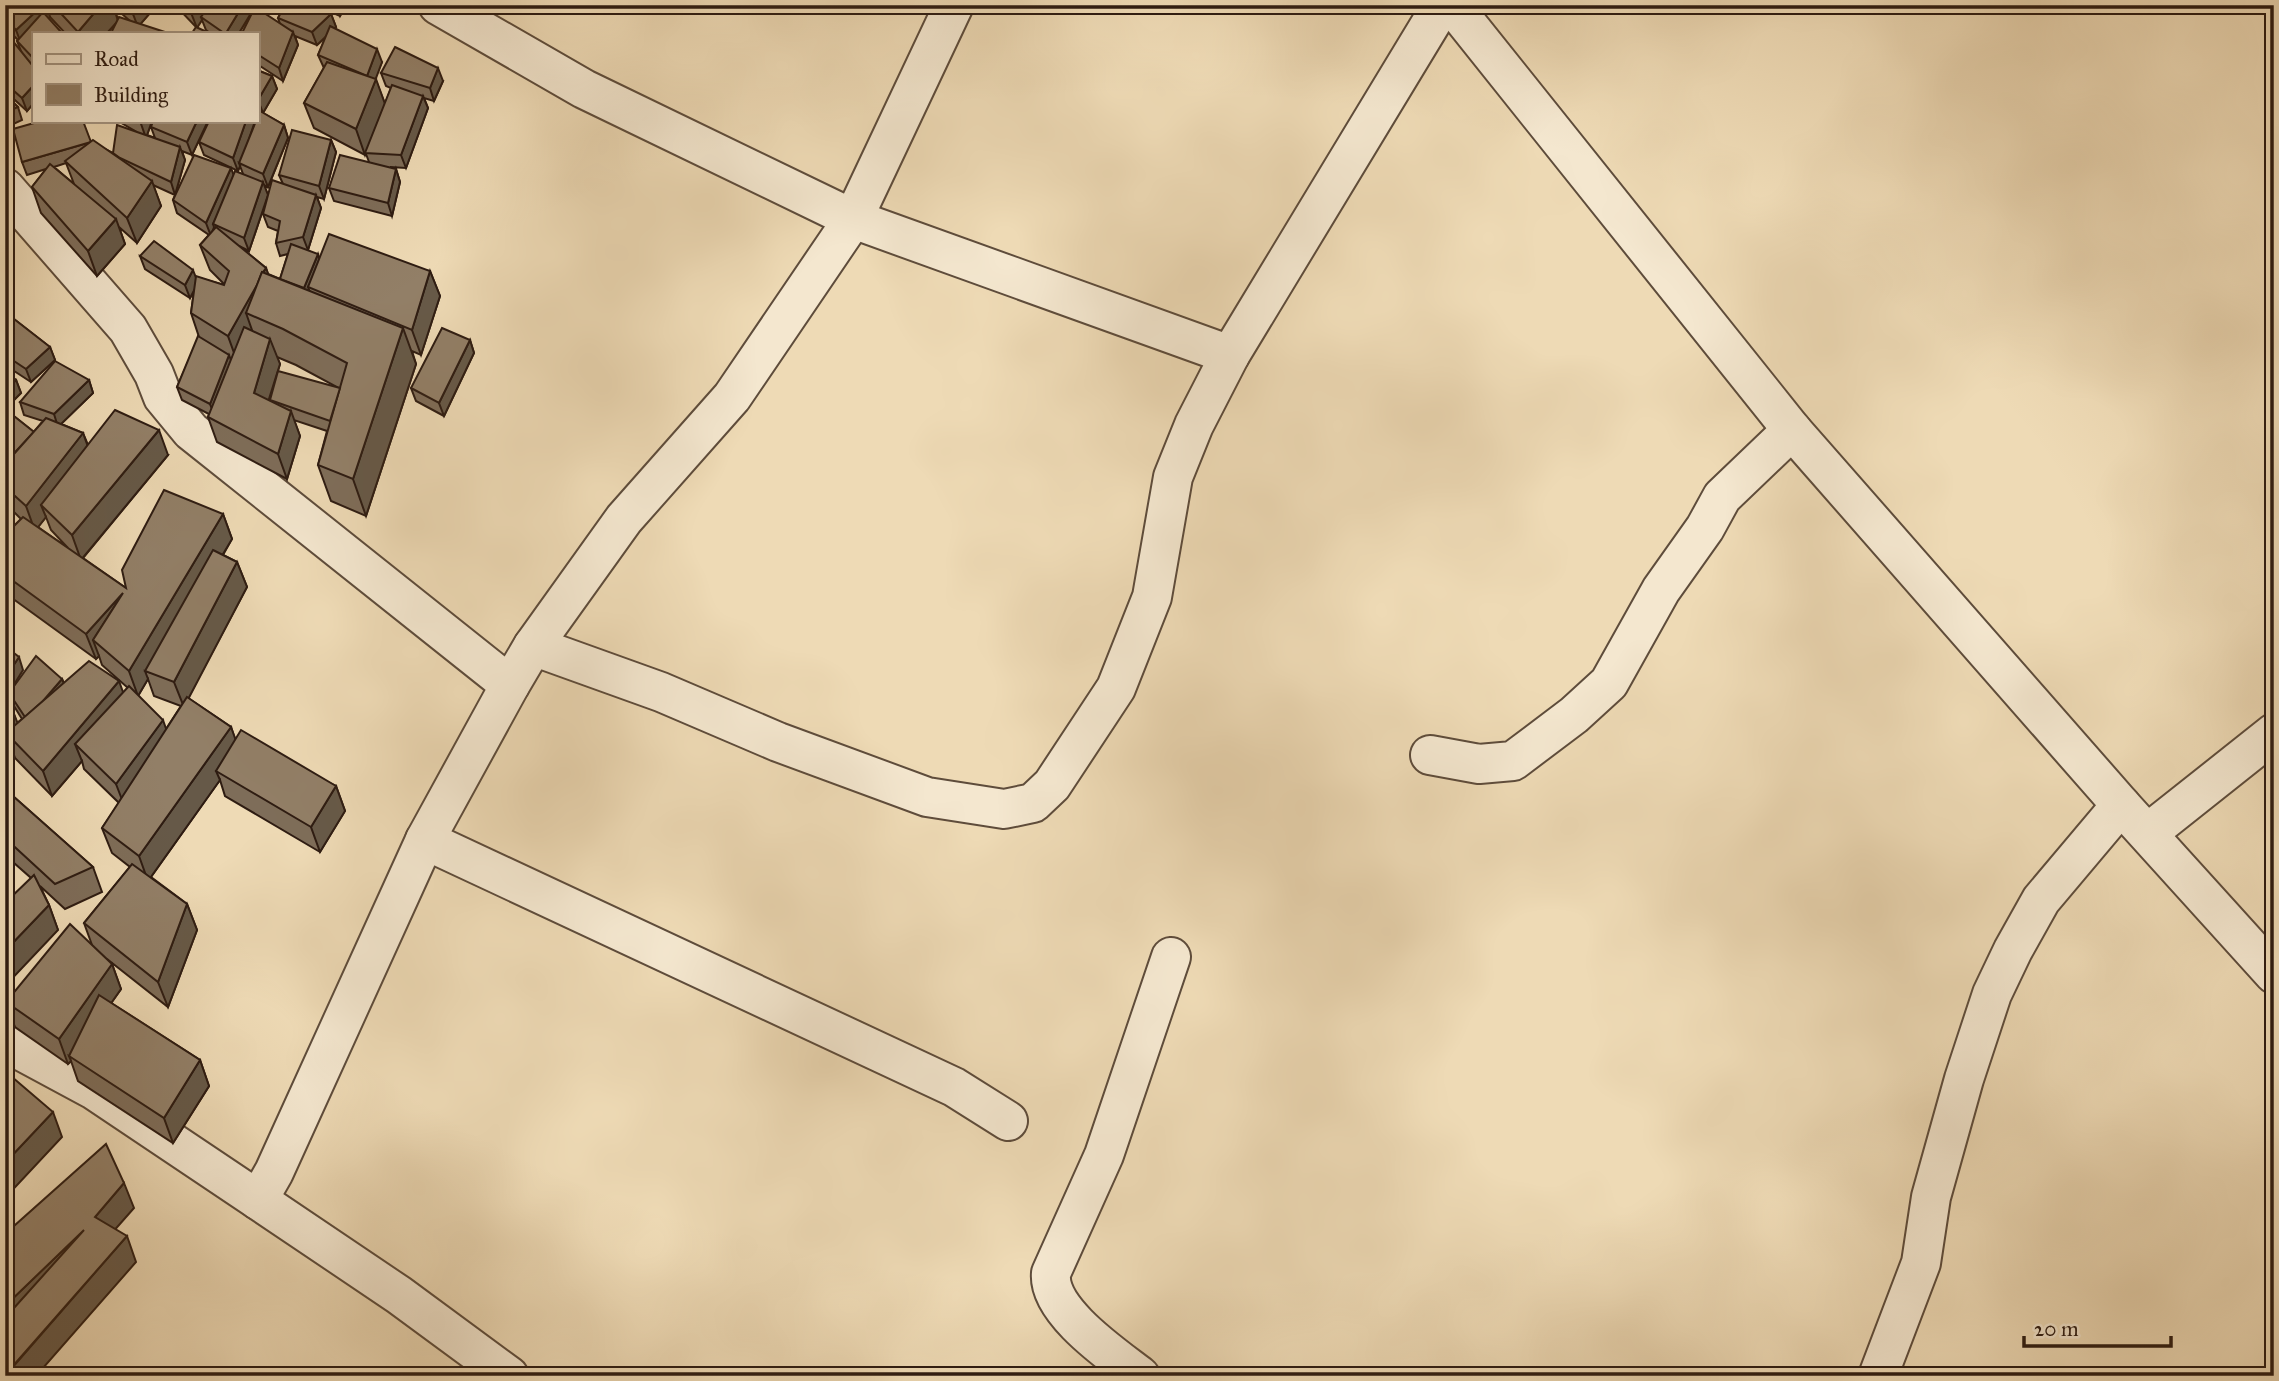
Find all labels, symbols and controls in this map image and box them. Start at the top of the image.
legend [32,32,259,122]
text: Road [94,46,139,72]
text: Building [94,82,168,108]
scale bar [2024,1304,2170,1348]
text: 20 m [2034,1316,2079,1342]

